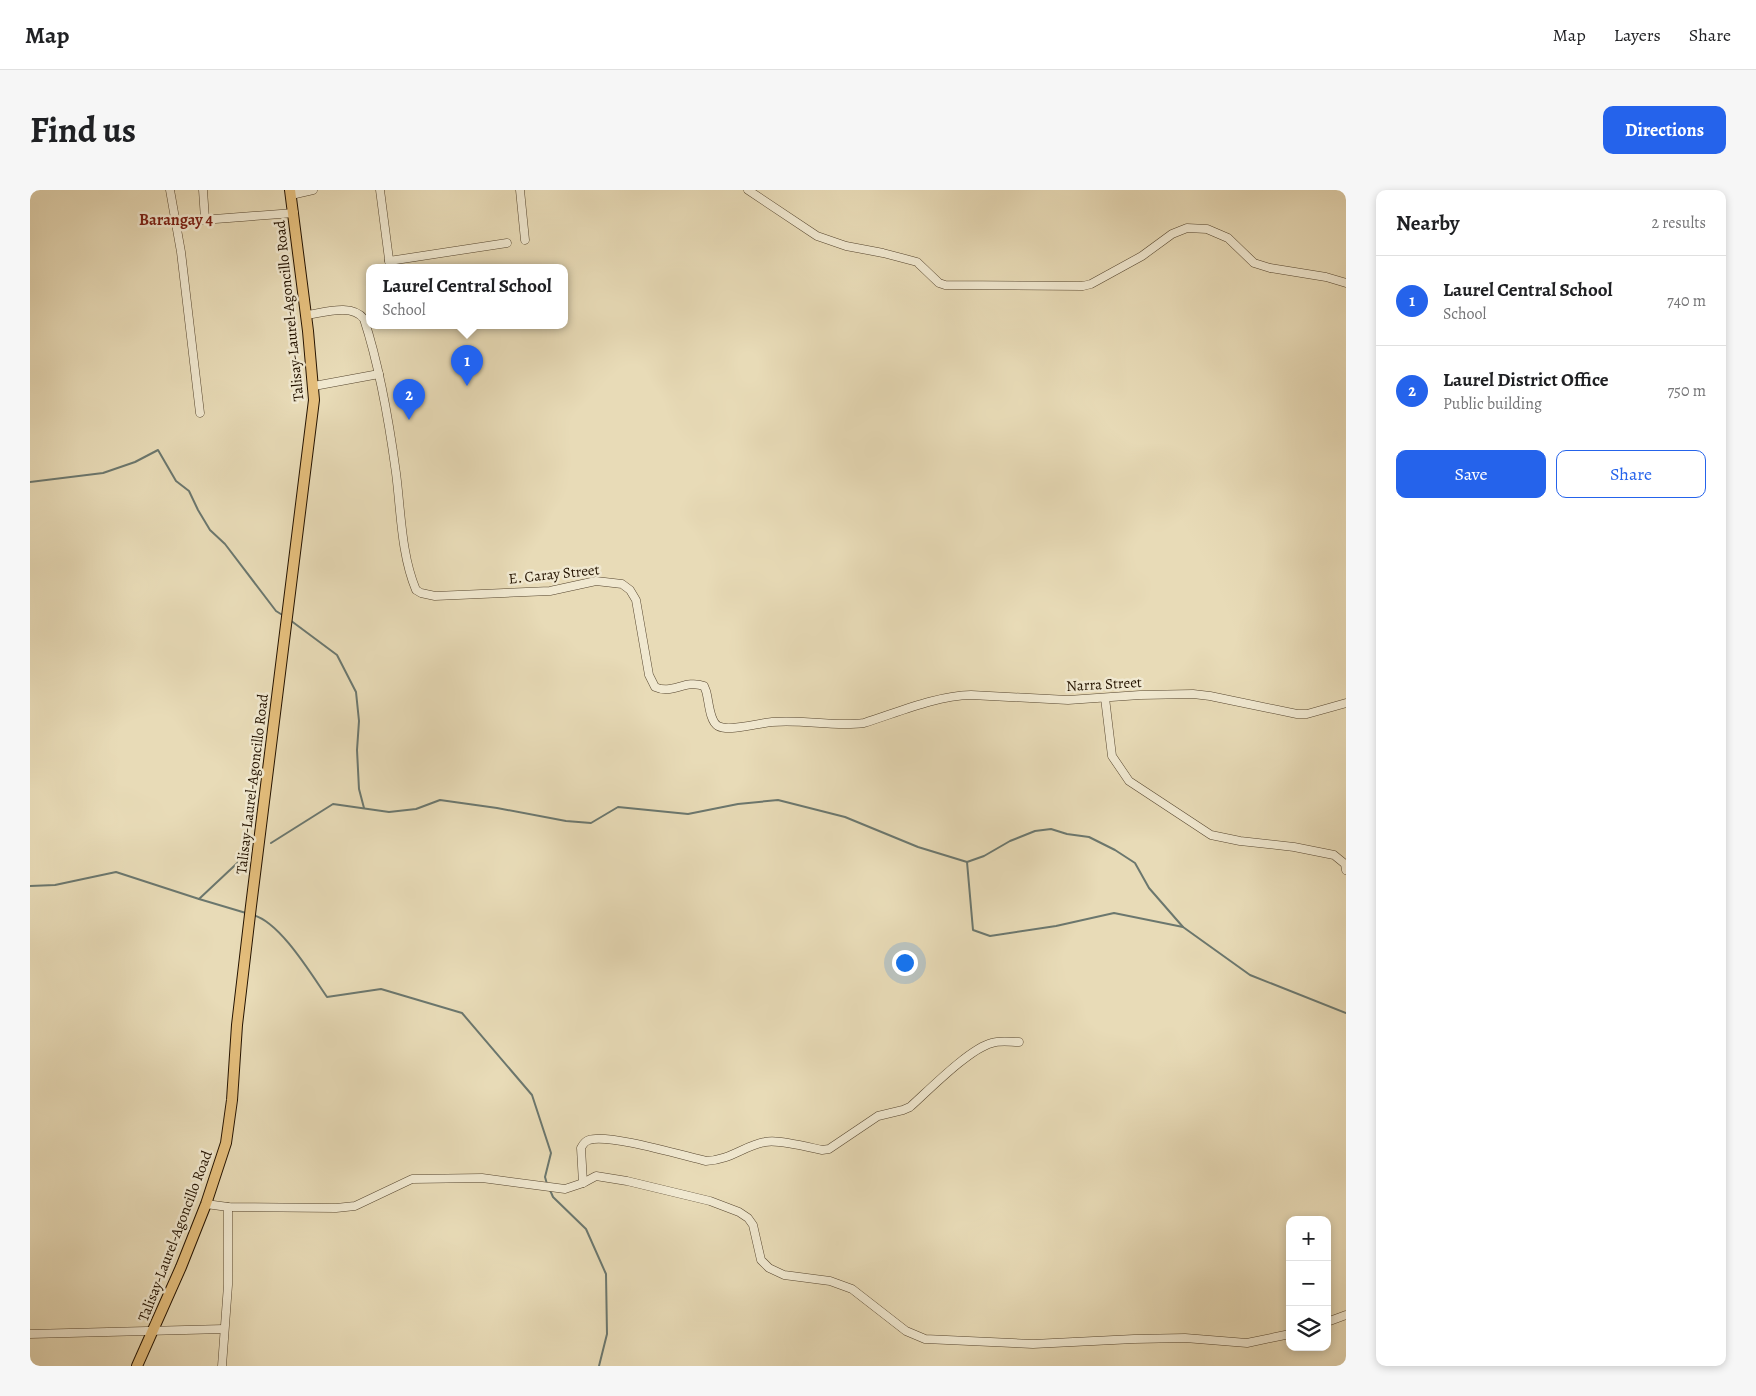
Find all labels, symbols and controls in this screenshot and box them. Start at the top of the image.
text: Map [25,19,69,51]
text: Map [1553,23,1586,47]
text: Layers [1614,23,1661,47]
text: Share [1689,23,1731,47]
text: Find us [30,106,136,154]
button: Directions [1603,106,1726,154]
district label: Barangay 4 [139,209,214,231]
text: Nearby [1396,209,1459,237]
text: 2 results [1651,212,1706,234]
street label: Talisay-Laurel-Agoncillo Road [269,219,308,402]
popup [366,264,568,329]
text: Laurel Central School [382,273,552,299]
text: Laurel Central School [1443,277,1612,303]
text: 1 [1409,290,1415,312]
text: 740 m [1667,290,1706,312]
text: School [382,299,426,321]
text: School [1443,303,1486,325]
pin: 1 [451,345,483,386]
text: Laurel District Office [1443,367,1609,393]
pin: 2 [393,379,425,420]
text: 2 [1408,380,1416,402]
text: 750 m [1667,380,1706,402]
text: Public building [1443,393,1542,415]
button: Save [1396,450,1546,498]
button: Share [1556,450,1706,498]
street label: E. Caray Street [508,559,601,589]
street label: Narra Street [1066,672,1142,696]
street label: Talisay-Laurel-Agoncillo Road [231,692,273,875]
your location [892,950,918,976]
street label: Talisay-Laurel-Agoncillo Road [133,1147,217,1324]
map controls [1286,1216,1331,1351]
button: + [1286,1216,1331,1261]
button: − [1286,1261,1331,1306]
button: layers [1286,1306,1331,1351]

